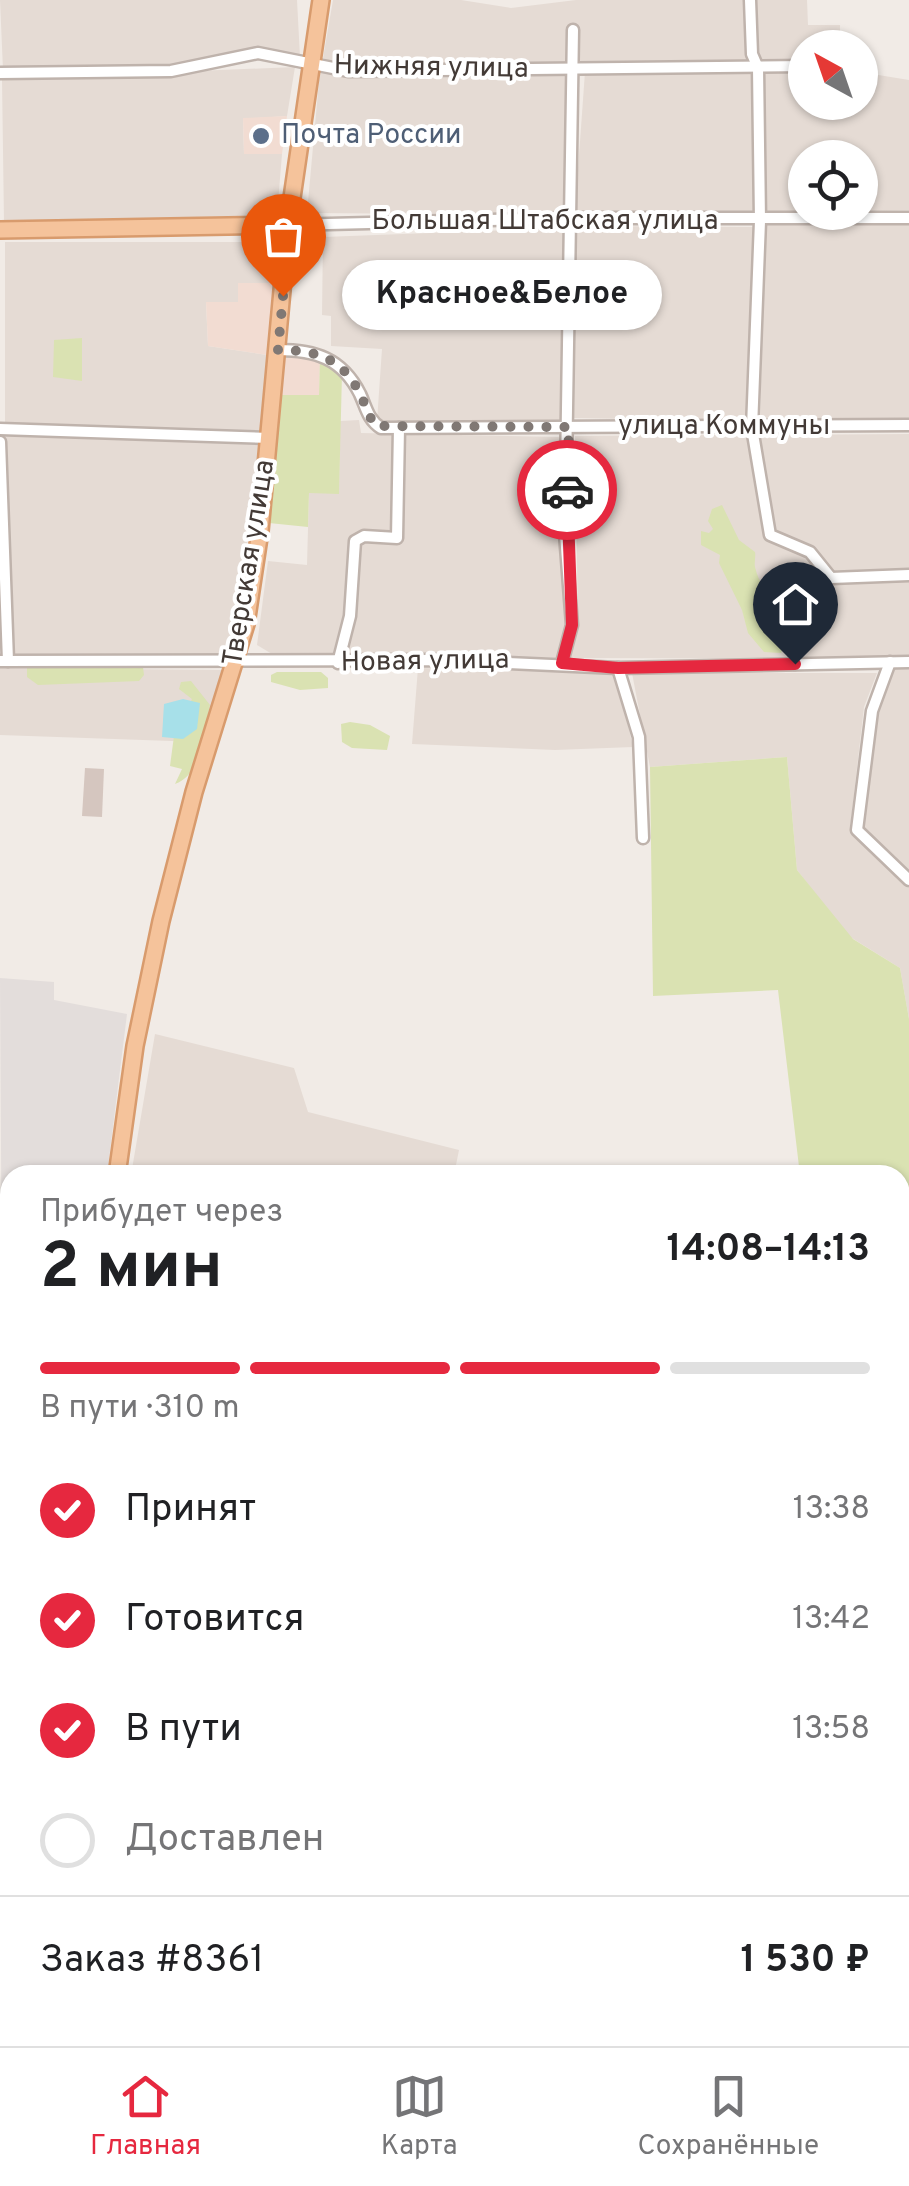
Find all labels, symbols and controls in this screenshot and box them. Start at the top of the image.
north arrow [788,30,878,120]
map controls [788,30,878,230]
street label: Нижняя улица [333,48,529,88]
place label: Почта России [281,118,461,154]
marker: Почта России [250,125,272,147]
button: locate [788,140,878,230]
pin [241,194,326,297]
street label: Большая Штабская улица [372,204,718,240]
icon: bag [256,209,311,264]
callout: Красное&Белое [343,261,663,331]
text: Красное&Белое [376,275,628,315]
street label: улица Коммуны [618,409,830,445]
courier [517,440,617,540]
street label: Тверская улица [216,457,284,669]
icon: car [540,463,595,518]
pin [753,562,838,665]
icon: home [768,577,823,632]
street label: Новая улица [340,643,510,681]
text: Прибудет через [40,1193,283,1233]
text: 14:08–14:13 [667,1226,870,1275]
text: 2 мин [40,1229,223,1311]
text: В пути · 310 m [40,1389,240,1429]
icon: check [40,1483,95,1538]
text: Принят [125,1486,256,1535]
text: 13:38 [793,1490,870,1530]
icon: check [40,1593,95,1648]
text: Готовится [125,1596,304,1645]
text: 13:42 [792,1600,870,1640]
icon: check [40,1703,95,1758]
text: В пути [125,1706,242,1755]
text: 13:58 [792,1710,870,1750]
text: Доставлен [125,1816,324,1865]
text: Заказ #8361 [40,1937,264,1986]
text: 1 530 ₽ [740,1937,870,1986]
tab: Главная [90,2069,201,2165]
tab: Карта [381,2069,458,2165]
tab: Сохранённые [637,2069,819,2165]

